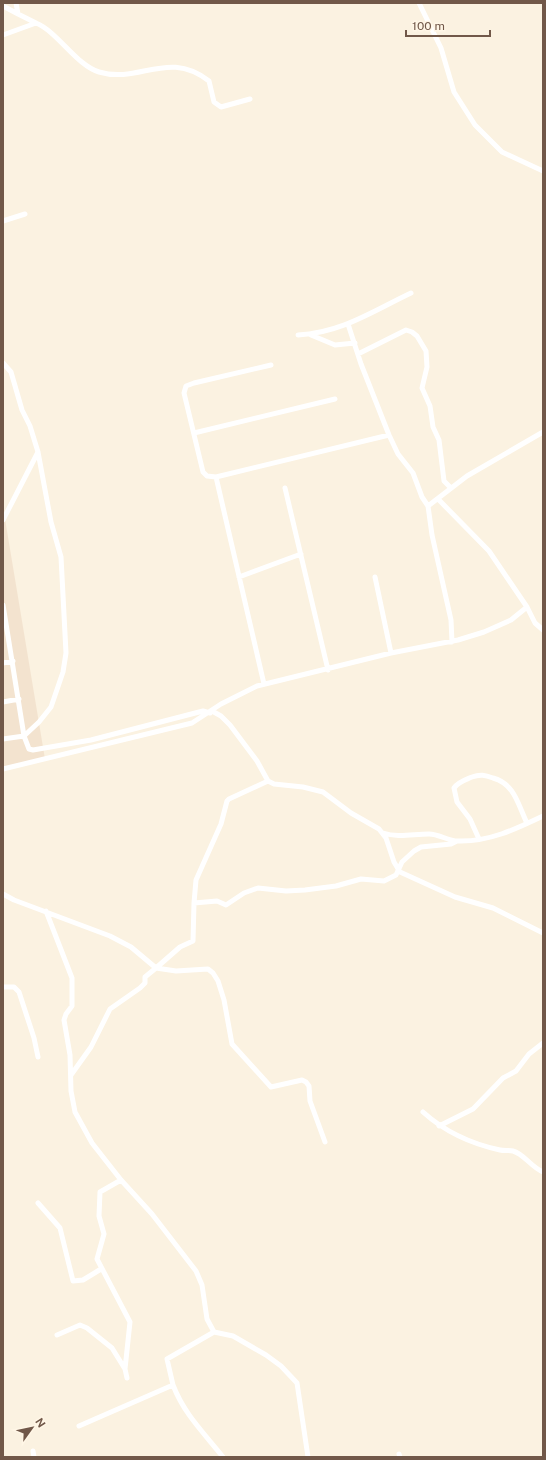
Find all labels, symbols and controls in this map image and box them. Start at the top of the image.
scale bar [406,12,490,38]
text: 100 m [412,19,445,33]
north arrow [12,1408,52,1448]
text: N [33,1416,48,1429]

